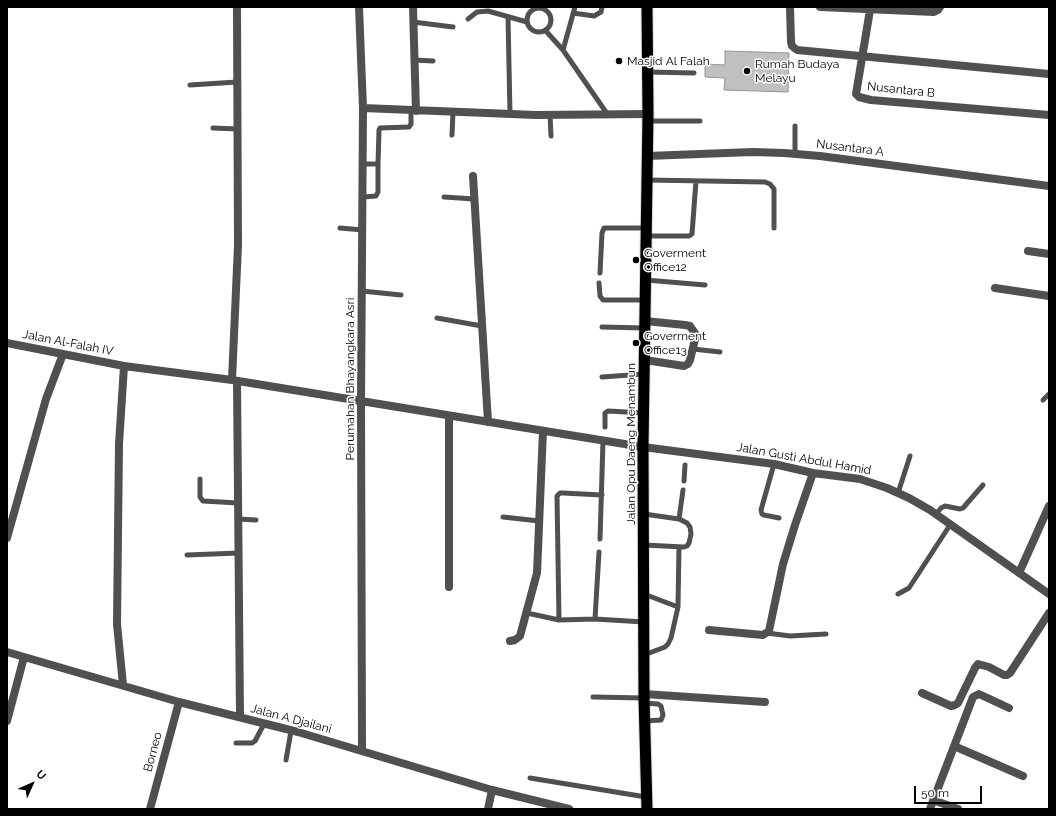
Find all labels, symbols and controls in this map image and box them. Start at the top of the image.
place label: Masjid Al Falah [627,54,710,68]
marker: Masjid Al Falah [614,56,624,66]
place label: Rumah Budaya Melayu [755,57,839,85]
marker: Rumah Budaya Melayu [742,66,752,76]
street label: Nusantara B [866,79,936,101]
street label: Nusantara A [815,137,885,159]
place label: Goverment Office12 [644,246,706,274]
marker: Goverment Office12 [631,255,641,265]
street label: Perumahan Bhayangkara Asri [343,298,357,460]
street label: Jalan Al-Falah IV [21,327,115,359]
place label: Goverment Office13 [644,329,706,357]
marker: Goverment Office13 [631,338,641,348]
street label: Jalan Opu Daeng Menambun [624,363,638,525]
street label: Jalan Gusti Abdul Hamid [736,440,872,478]
street label: Jalan A Djailani [249,701,333,737]
street label: Borneo [141,731,165,773]
north arrow [12,764,52,804]
text: U [33,768,48,783]
scale bar [916,778,984,804]
text: 50 m [921,786,949,800]

